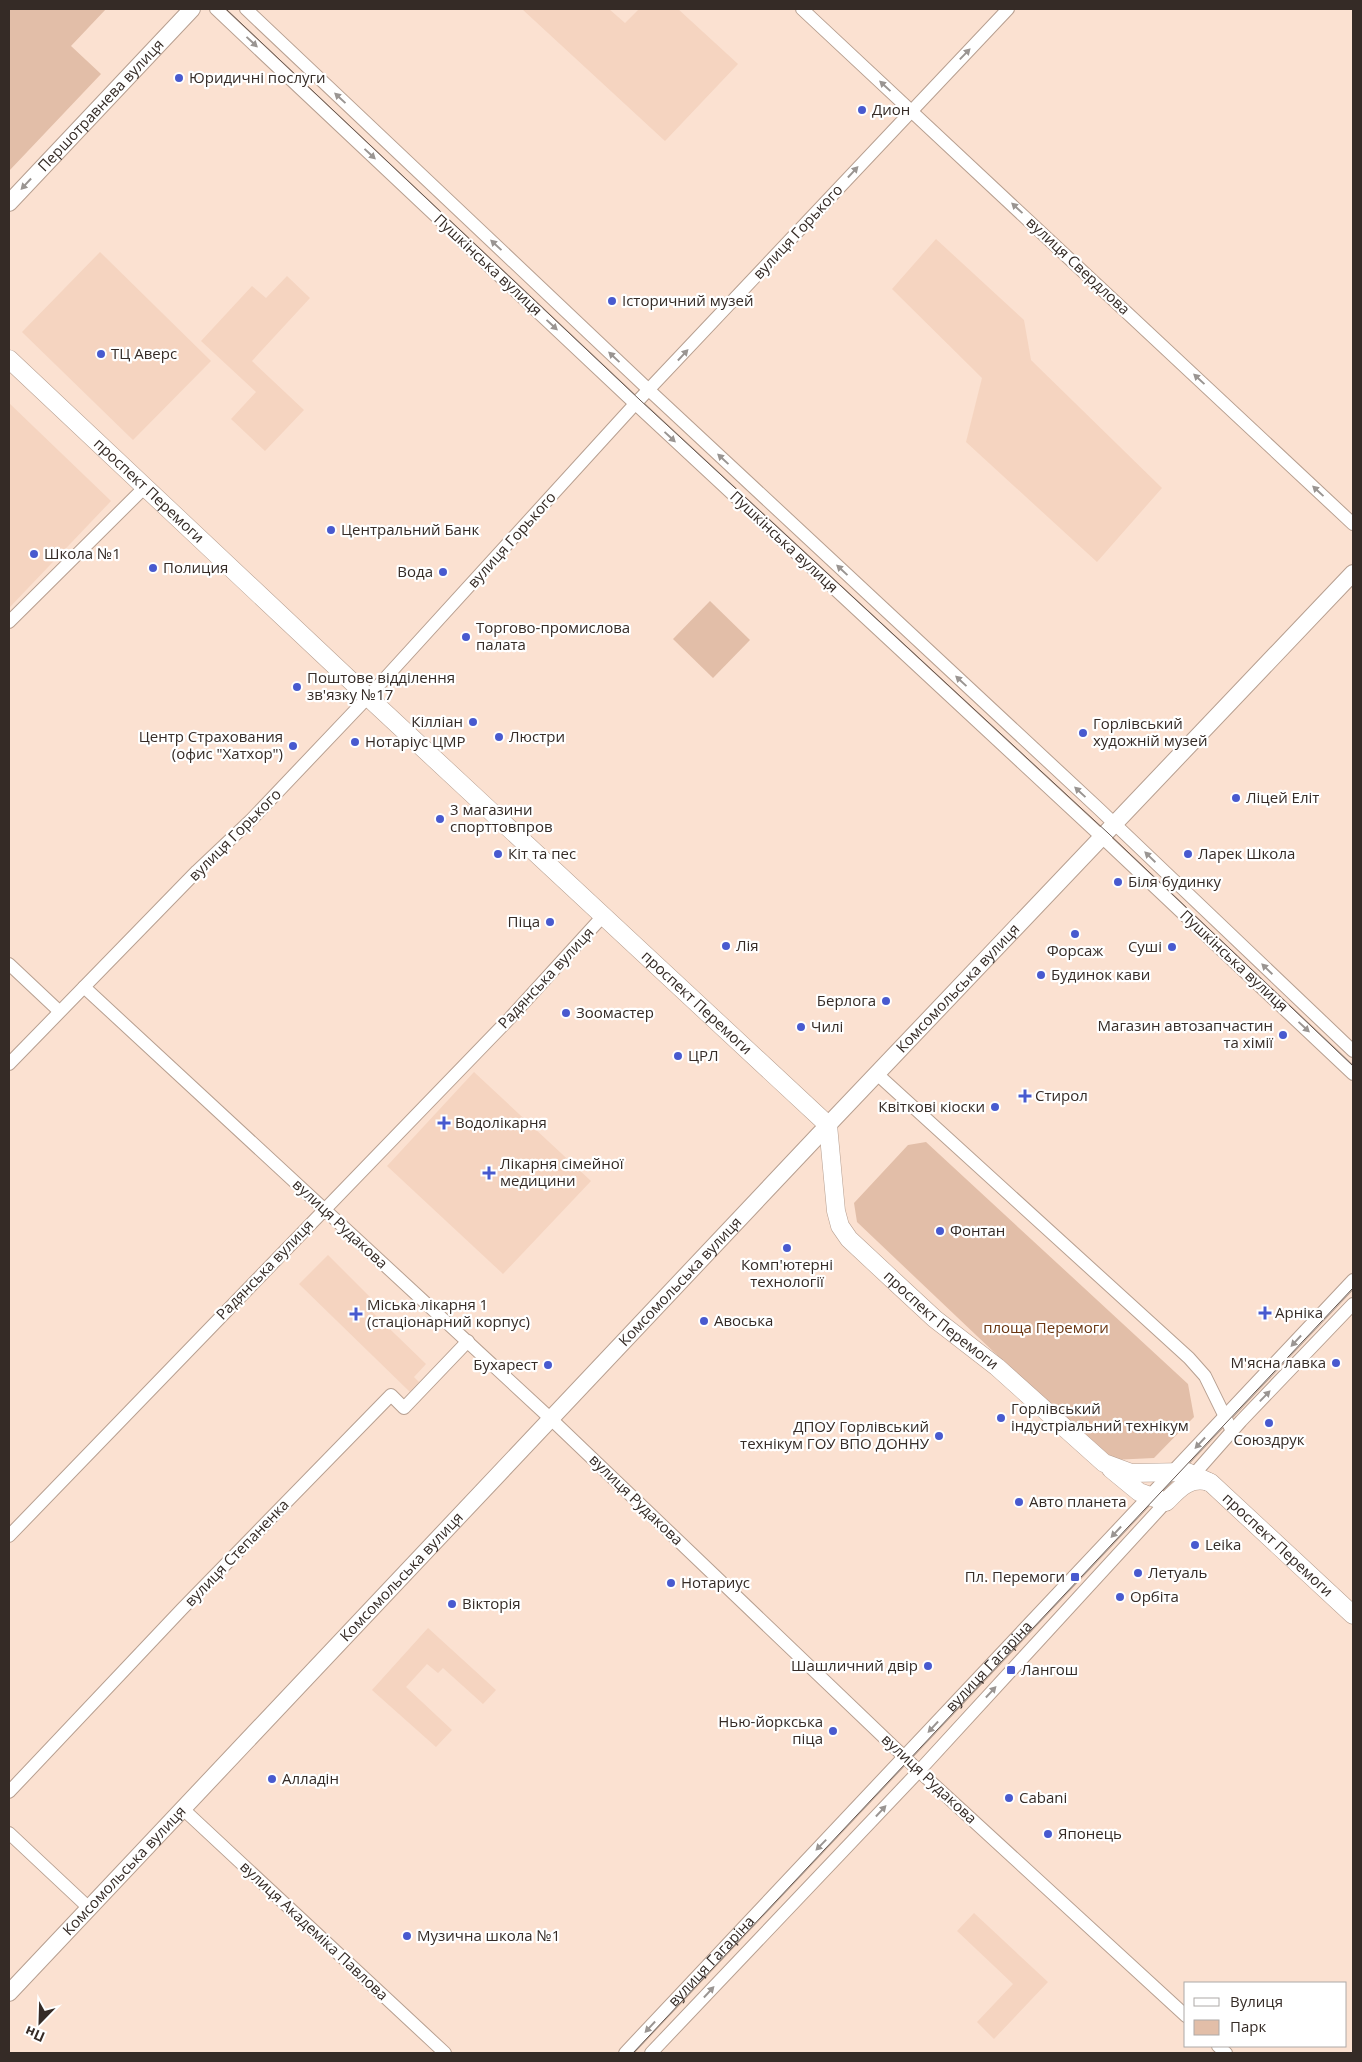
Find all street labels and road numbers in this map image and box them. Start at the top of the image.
street label: Першотравнева вулиця [33,34,168,175]
street label: вулиця Горького [748,180,847,283]
street label: Пушкінська вулиця [430,209,547,320]
street label: вулиця Свердлова [1023,212,1135,319]
street label: проспект Перемоги [90,433,209,547]
street label: Пушкінська вулиця [726,486,843,597]
street label: вулиця Горького [463,487,560,592]
street label: вулиця Горького [184,784,285,885]
street label: Пушкінська вулиця [1176,905,1293,1016]
street label: Комсомольська вулиця [891,919,1023,1056]
street label: Радянська вулиця [493,922,598,1032]
street label: проспект Перемоги [638,946,757,1059]
street label: вулиця Рудакова [289,1174,393,1273]
street label: Комсомольська вулиця [614,1212,745,1350]
street label: Радянська вулиця [211,1215,317,1324]
street label: проспект Перемоги [880,1266,1003,1374]
street label: вулиця Рудакова [585,1449,688,1549]
street label: проспект Перемоги [1219,1488,1338,1601]
street label: вулиця Степаненка [180,1494,293,1610]
street label: Комсомольська вулиця [335,1507,467,1645]
street label: вулиця Гагаріна [941,1616,1036,1715]
street label: вулиця Рудакова [878,1729,982,1828]
street label: Комсомольська вулиця [58,1801,190,1939]
street label: вулиця Академіка Павлова [236,1856,393,2004]
street label: вулиця Гагаріна [663,1911,758,2010]

